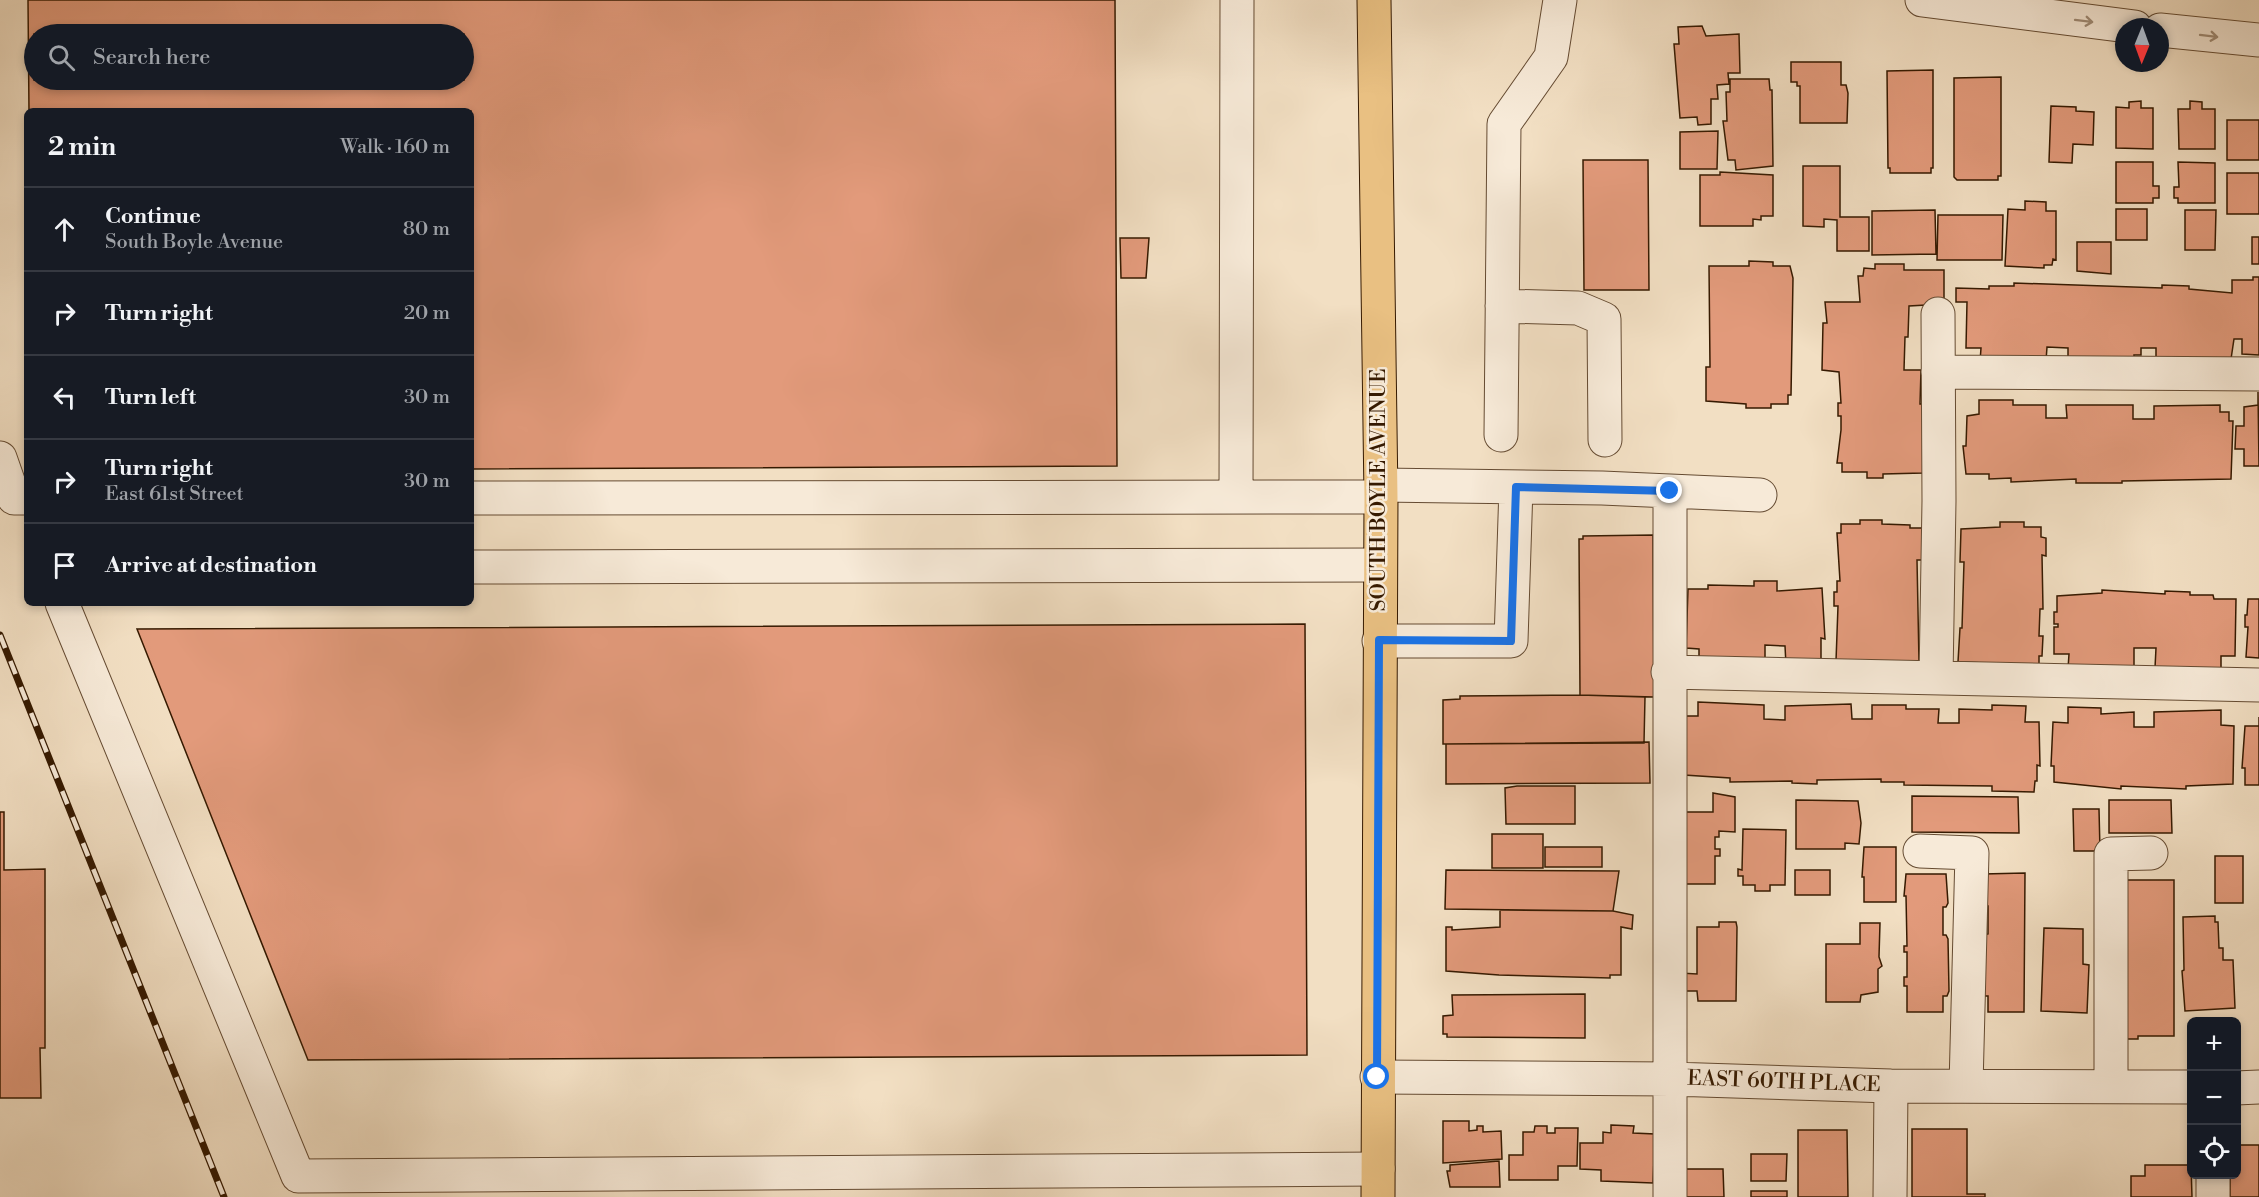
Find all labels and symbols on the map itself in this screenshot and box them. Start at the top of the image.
one-way arrow [2073,15,2093,26]
north arrow [2115,18,2169,72]
one-way arrow [2199,31,2219,42]
street label: SOUTH BOYLE AVENUE [1366,368,1392,612]
route end [1656,477,1682,503]
route start [1363,1063,1389,1089]
street label: EAST 60TH PLACE [1687,1066,1881,1098]

